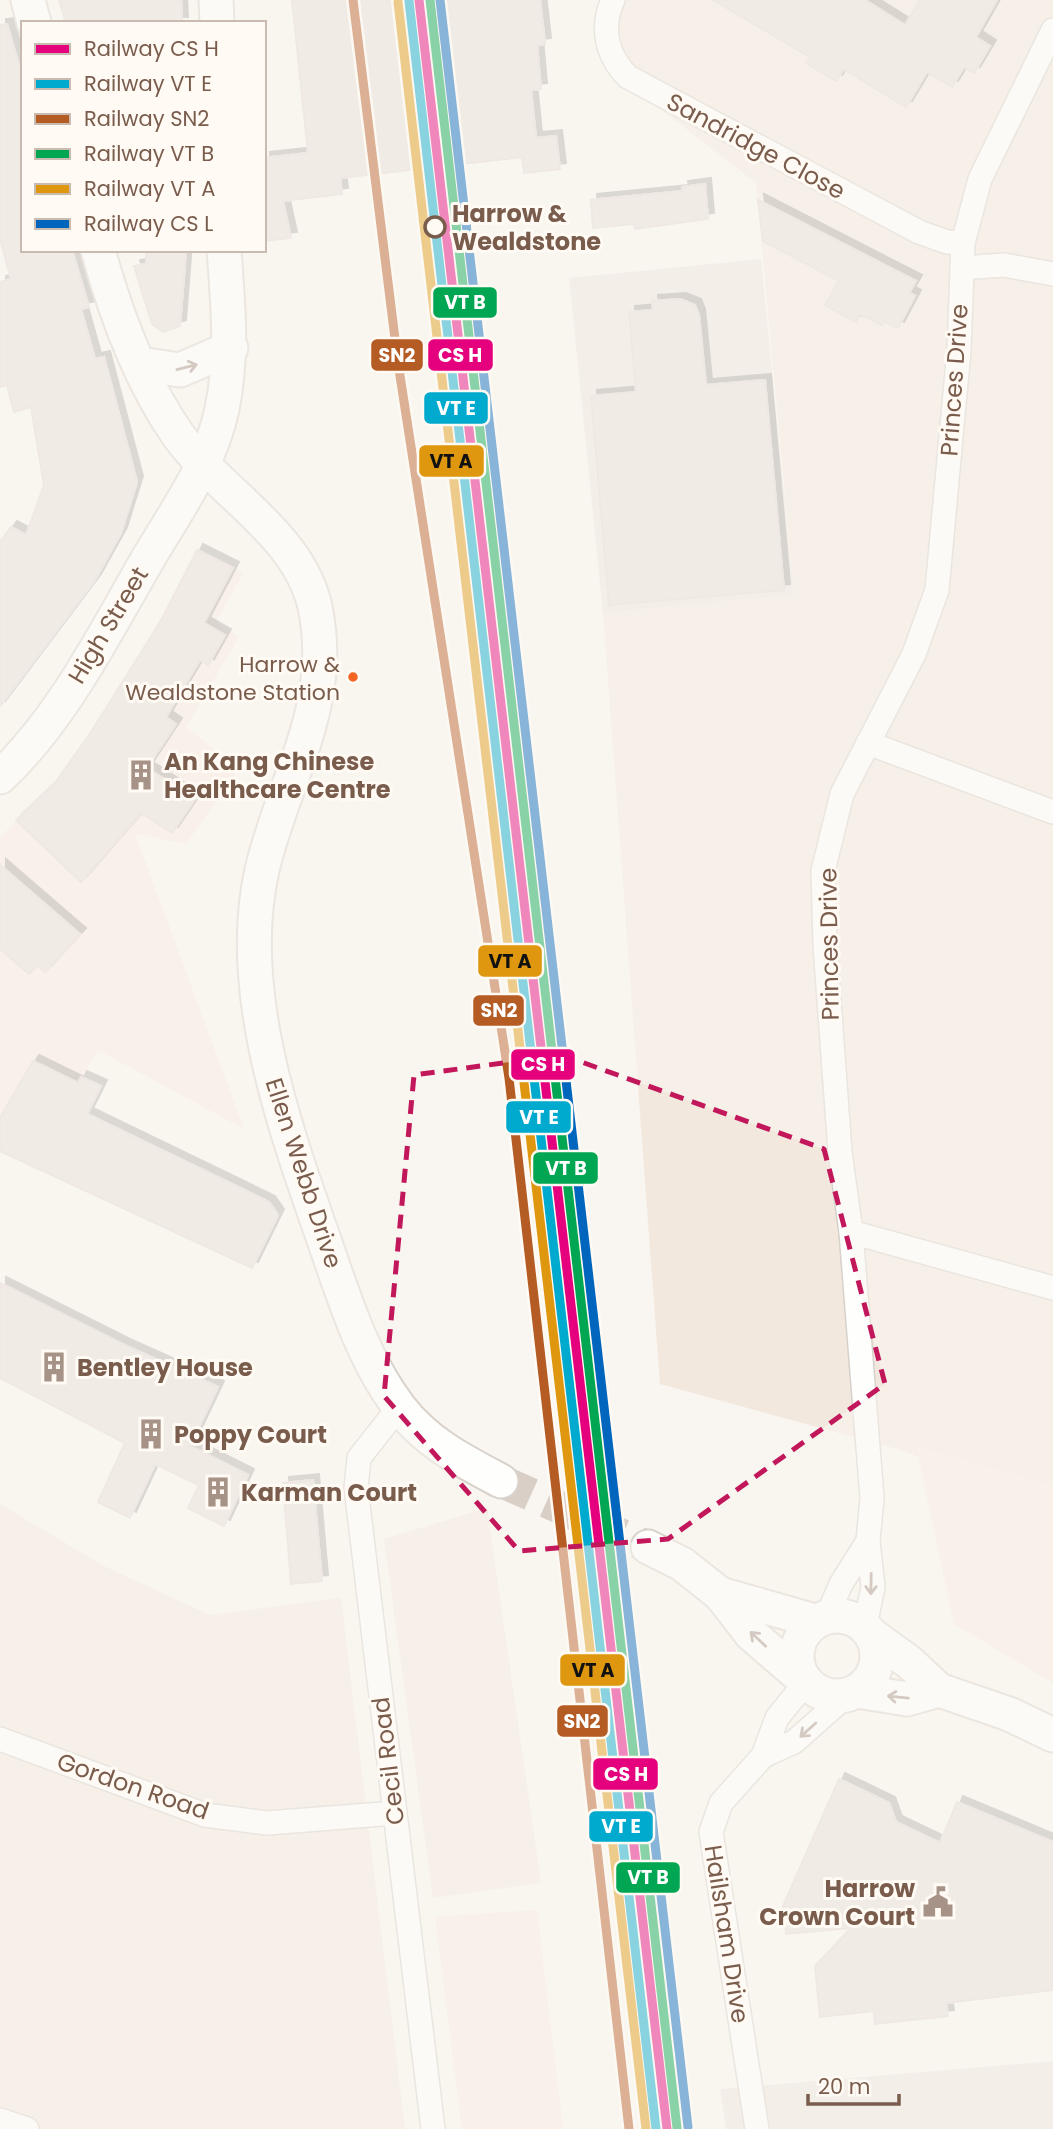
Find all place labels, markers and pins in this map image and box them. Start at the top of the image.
place label: Harrow & Wealdstone [452,197,601,258]
marker: Harrow & Wealdstone [424,216,446,238]
place label: Harrow & Wealdstone Station [125,649,341,708]
marker: Harrow & Wealdstone Station [346,670,360,684]
place label: An Kang Chinese Healthcare Centre [164,745,391,806]
building icon: An Kang Chinese Healthcare Centre [124,758,158,792]
building icon: Bentley House [37,1350,71,1384]
place label: Bentley House [77,1351,253,1384]
building icon: Poppy Court [134,1417,168,1451]
place label: Poppy Court [174,1418,327,1451]
building icon: Karman Court [201,1475,235,1509]
place label: Karman Court [241,1476,417,1509]
place label: Harrow Crown Court [759,1872,915,1933]
public building icon: Harrow Crown Court [921,1885,955,1919]

